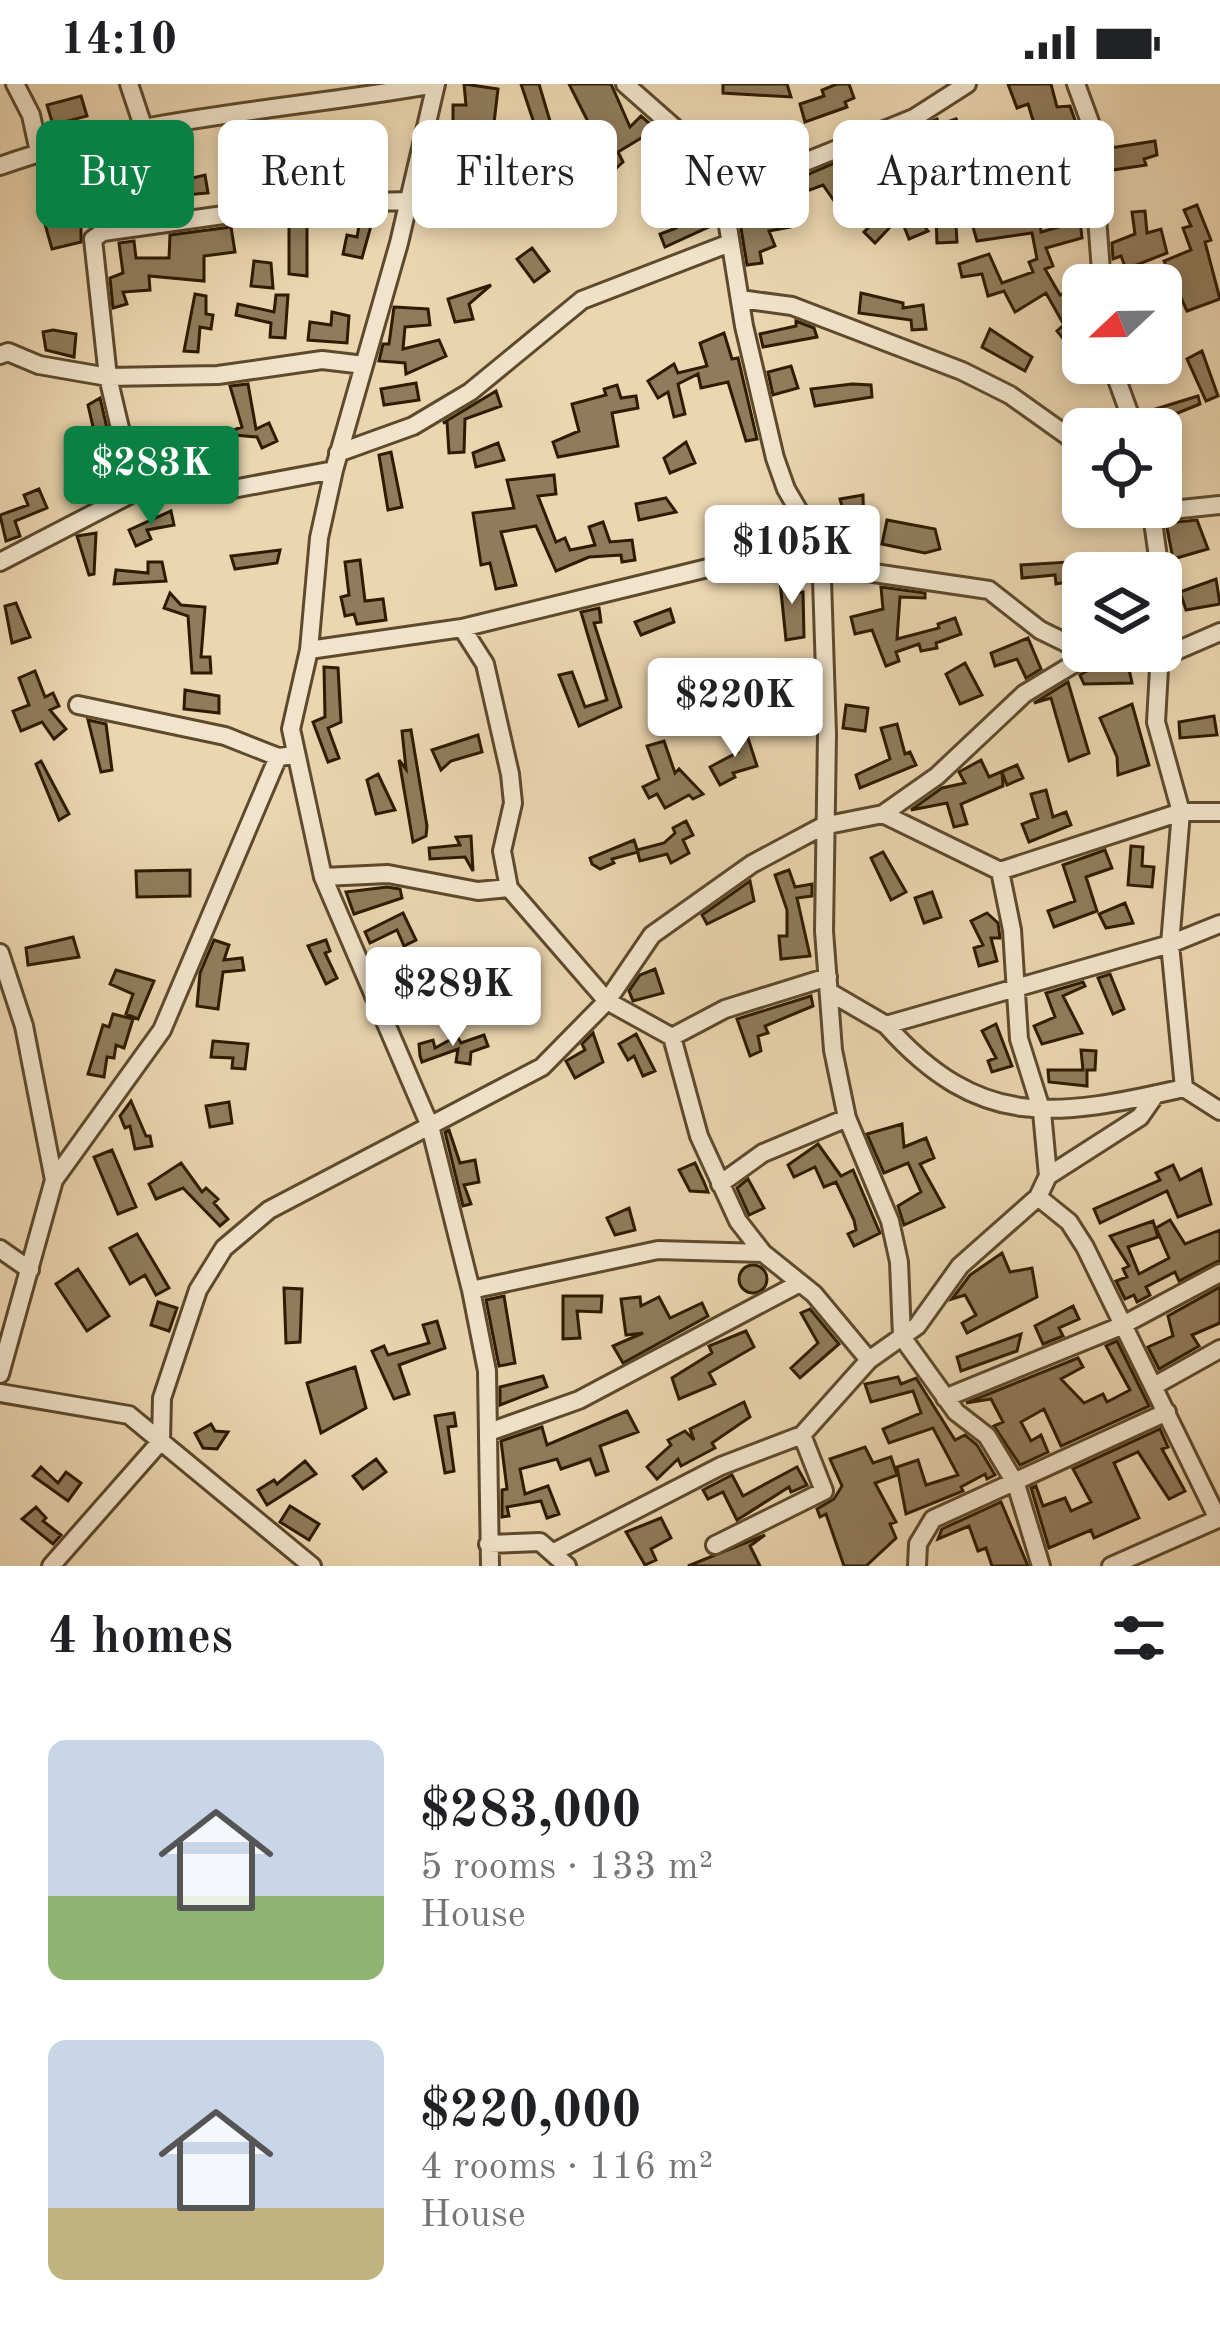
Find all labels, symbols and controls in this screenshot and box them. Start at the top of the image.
text: 14:10 [60,19,177,64]
chip: Buy [36,120,194,228]
chip: Rent [218,120,388,228]
chip: Filters [412,120,617,228]
chip: New [641,120,809,228]
chip: Apartment [833,120,1114,228]
north arrow [1062,264,1182,384]
map controls [1062,264,1182,672]
button: locate [1062,408,1182,528]
pin: $283K [67,426,235,528]
text: $283K [91,445,211,484]
pin: $105K [708,505,876,607]
text: $105K [732,524,852,563]
button: layers [1062,552,1182,672]
pin: $220K [651,658,819,760]
text: $220K [675,677,795,716]
pin: $289K [369,947,537,1049]
text: $289K [393,966,513,1005]
icon: filters [1106,1605,1172,1671]
text: 4 homes [48,1613,233,1664]
text: $283,000 [420,1787,641,1838]
icon: home [144,1788,288,1932]
text: 5 rooms · 133 m² [420,1848,713,1887]
text: House [420,1896,526,1935]
text: $220,000 [420,2087,641,2138]
icon: home [144,2088,288,2232]
text: 4 rooms · 116 m² [420,2148,713,2187]
text: House [420,2196,526,2235]

